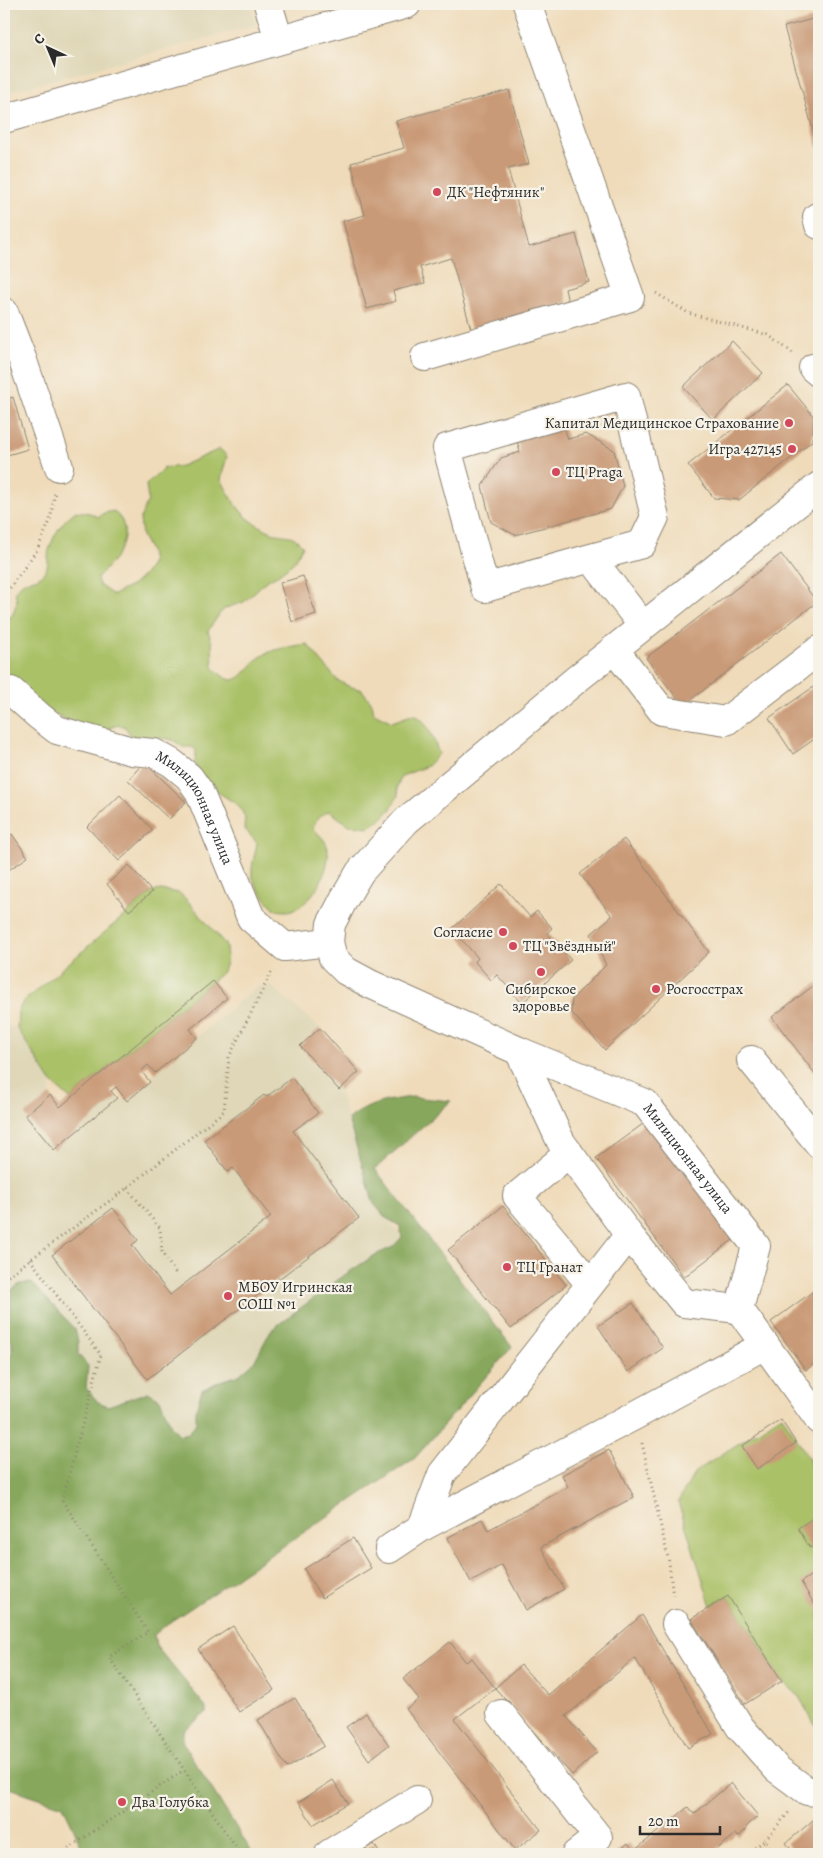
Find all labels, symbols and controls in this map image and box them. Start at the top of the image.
north arrow [22,22,72,72]
text: С [30,29,49,49]
place label: ДК "Нефтяник" [447,182,545,202]
marker: ДК "Нефтяник" [431,186,443,198]
place label: Капитал Медицинское Страхование [545,413,779,433]
marker: Капитал Медицинское Страхование [783,417,795,429]
place label: Игра 427145 [708,439,782,459]
marker: Игра 427145 [786,443,798,455]
place label: ТЦ Praga [566,462,623,482]
marker: ТЦ Praga [550,466,562,478]
street label: Милиционная улица [152,746,238,868]
place label: Согласие [434,922,493,942]
marker: Согласие [497,926,509,938]
place label: ТЦ "Звёздный" [523,936,616,956]
marker: ТЦ "Звёздный" [507,940,519,952]
marker: Сибирское здоровье [535,966,547,978]
place label: Сибирское здоровье [506,979,577,1016]
place label: Росгосстрах [666,979,744,999]
marker: Росгосстрах [650,983,662,995]
street label: Милиционная улица [639,1099,737,1218]
place label: ТЦ Гранат [517,1257,583,1277]
marker: ТЦ Гранат [501,1261,513,1273]
place label: МБОУ Игринская СОШ №1 [238,1277,353,1314]
marker: МБОУ Игринская СОШ №1 [222,1290,234,1302]
place label: Два Голубка [132,1792,209,1812]
marker: Два Голубка [116,1796,128,1808]
scale bar [640,1803,720,1835]
text: 20 m [648,1811,679,1831]

